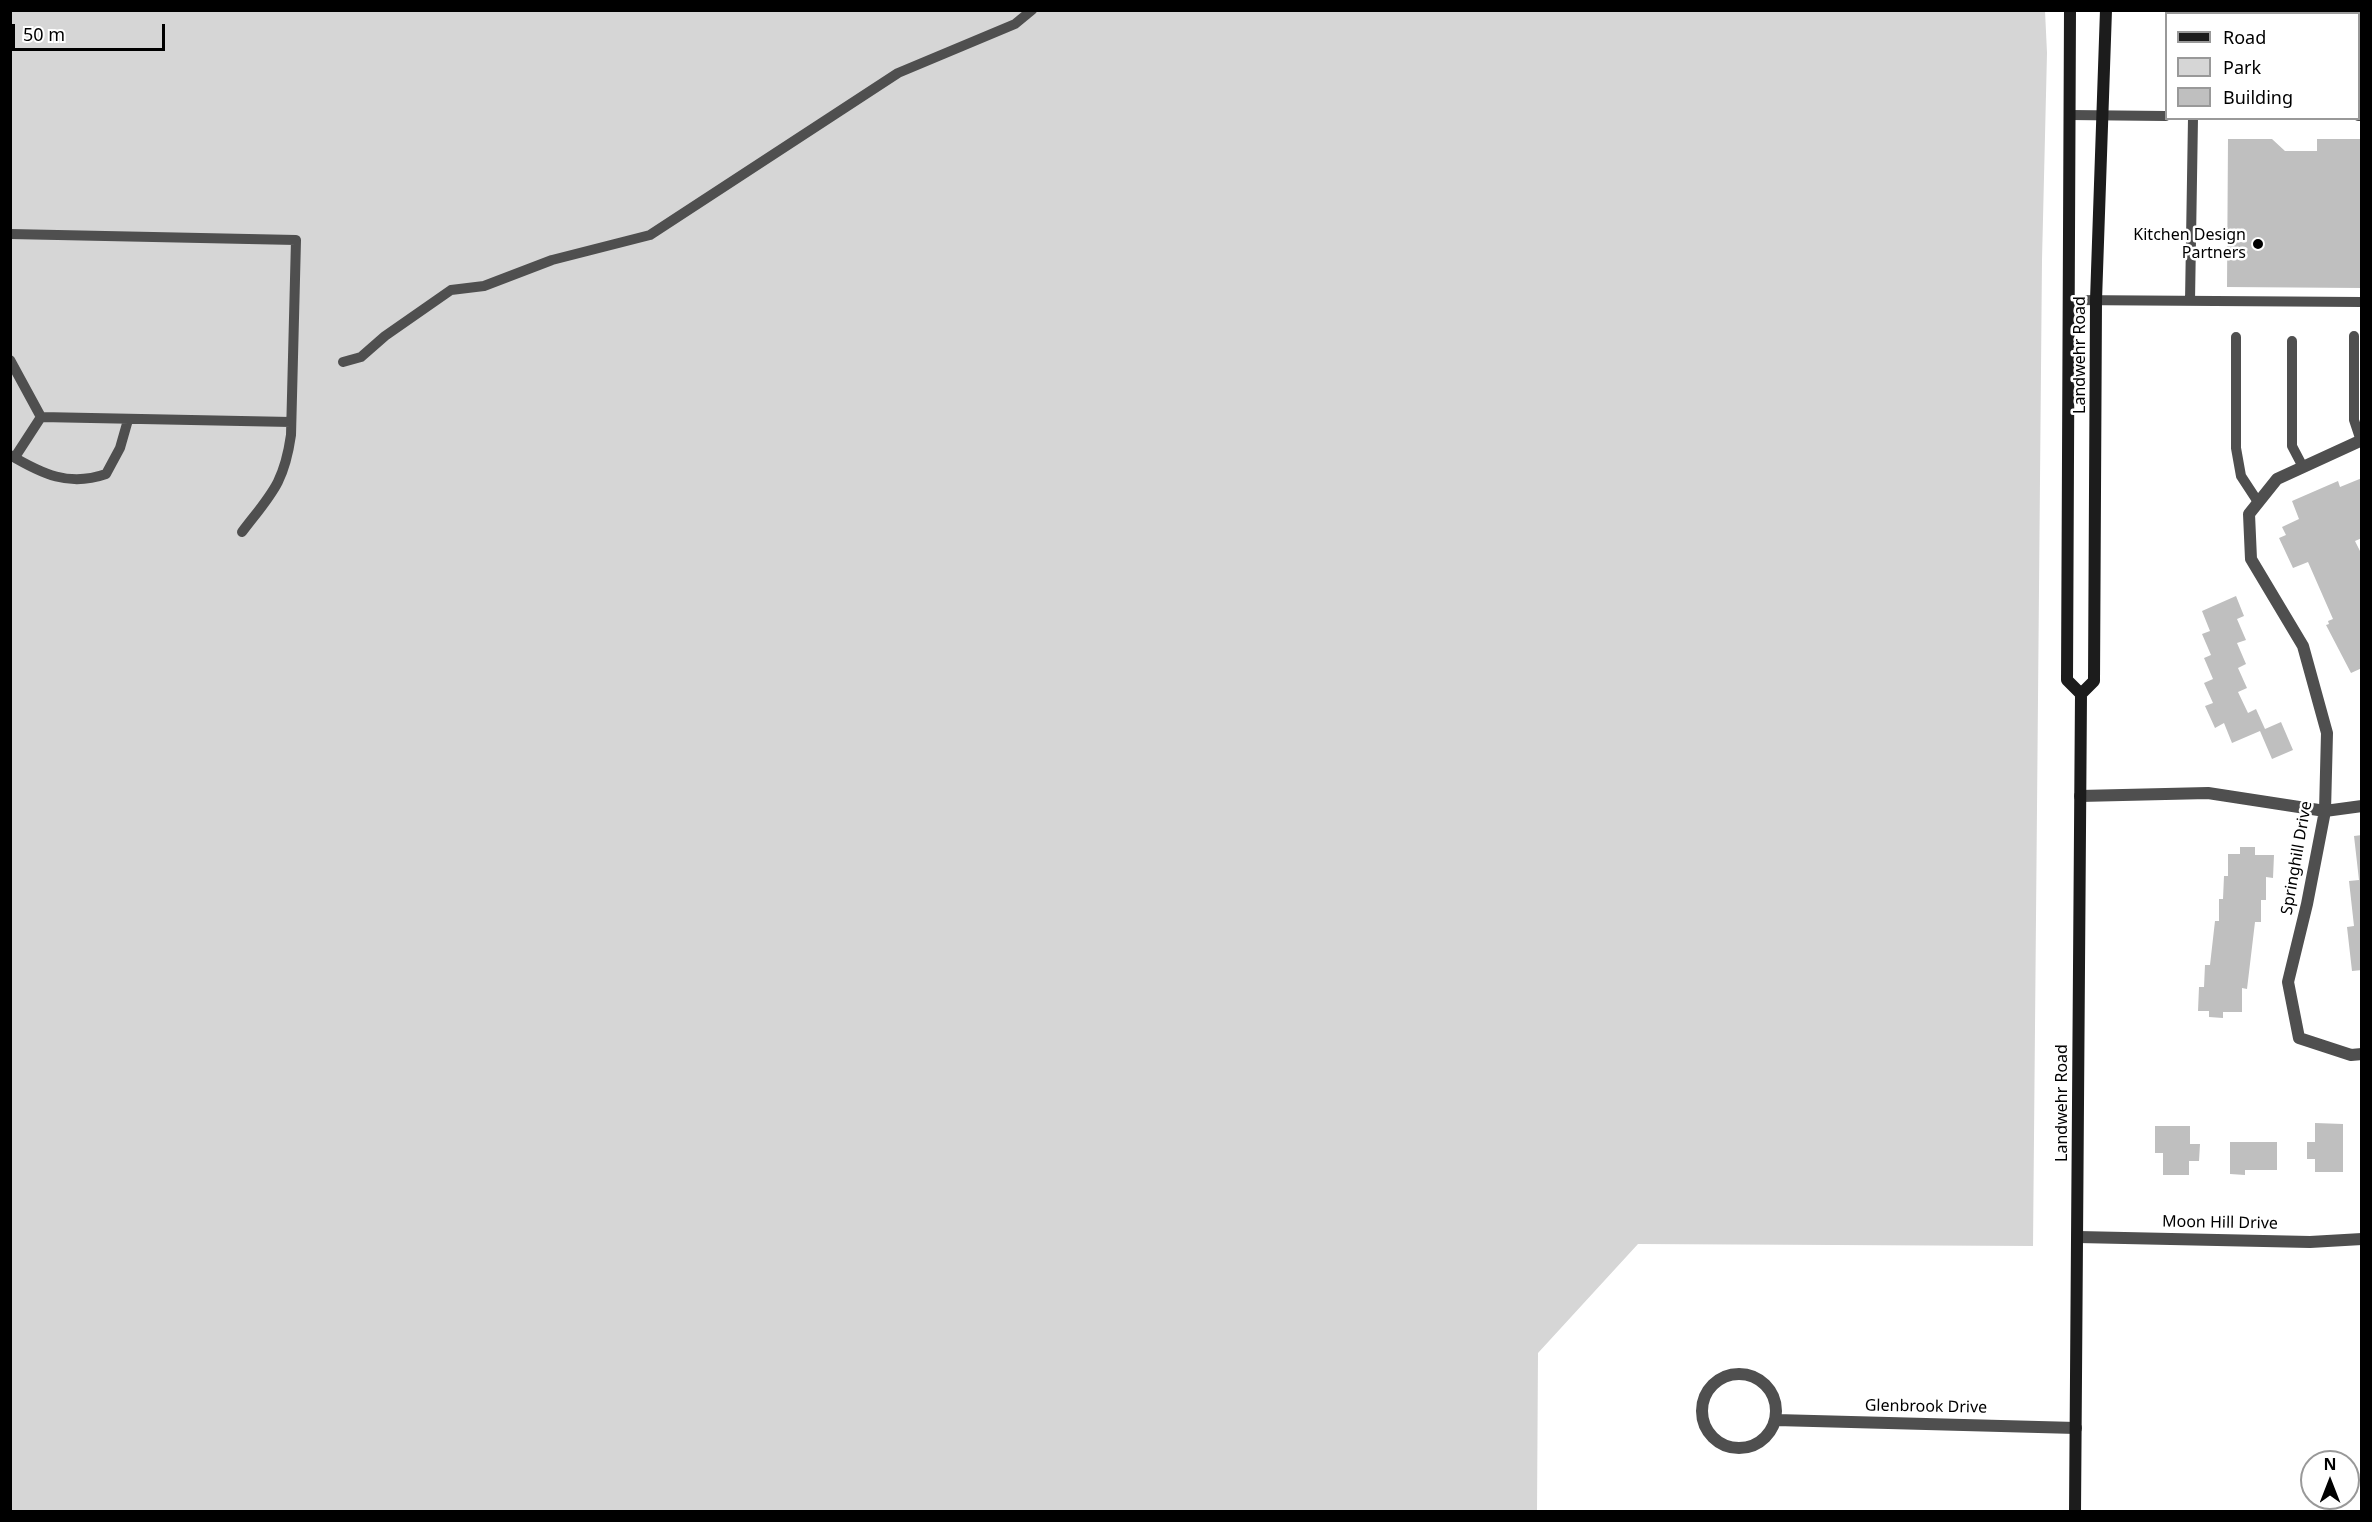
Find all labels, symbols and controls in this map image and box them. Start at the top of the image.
scale bar [15,12,168,50]
legend [2165,12,2360,120]
text: 50 m [23,22,65,46]
text: Road [2223,25,2266,49]
text: Park [2223,55,2261,79]
text: Building [2223,85,2293,109]
place label: Kitchen Design Partners [2133,225,2246,263]
marker: Kitchen Design Partners [2251,237,2265,251]
street label: Landwehr Road [2070,296,2090,414]
street label: Springhill Drive [2278,800,2316,916]
street label: Landwehr Road [2052,1044,2072,1162]
street label: Moon Hill Drive [2162,1212,2278,1234]
street label: Glenbrook Drive [1865,1396,1987,1418]
north arrow [2300,1450,2360,1510]
text: N [2323,1453,2337,1475]

